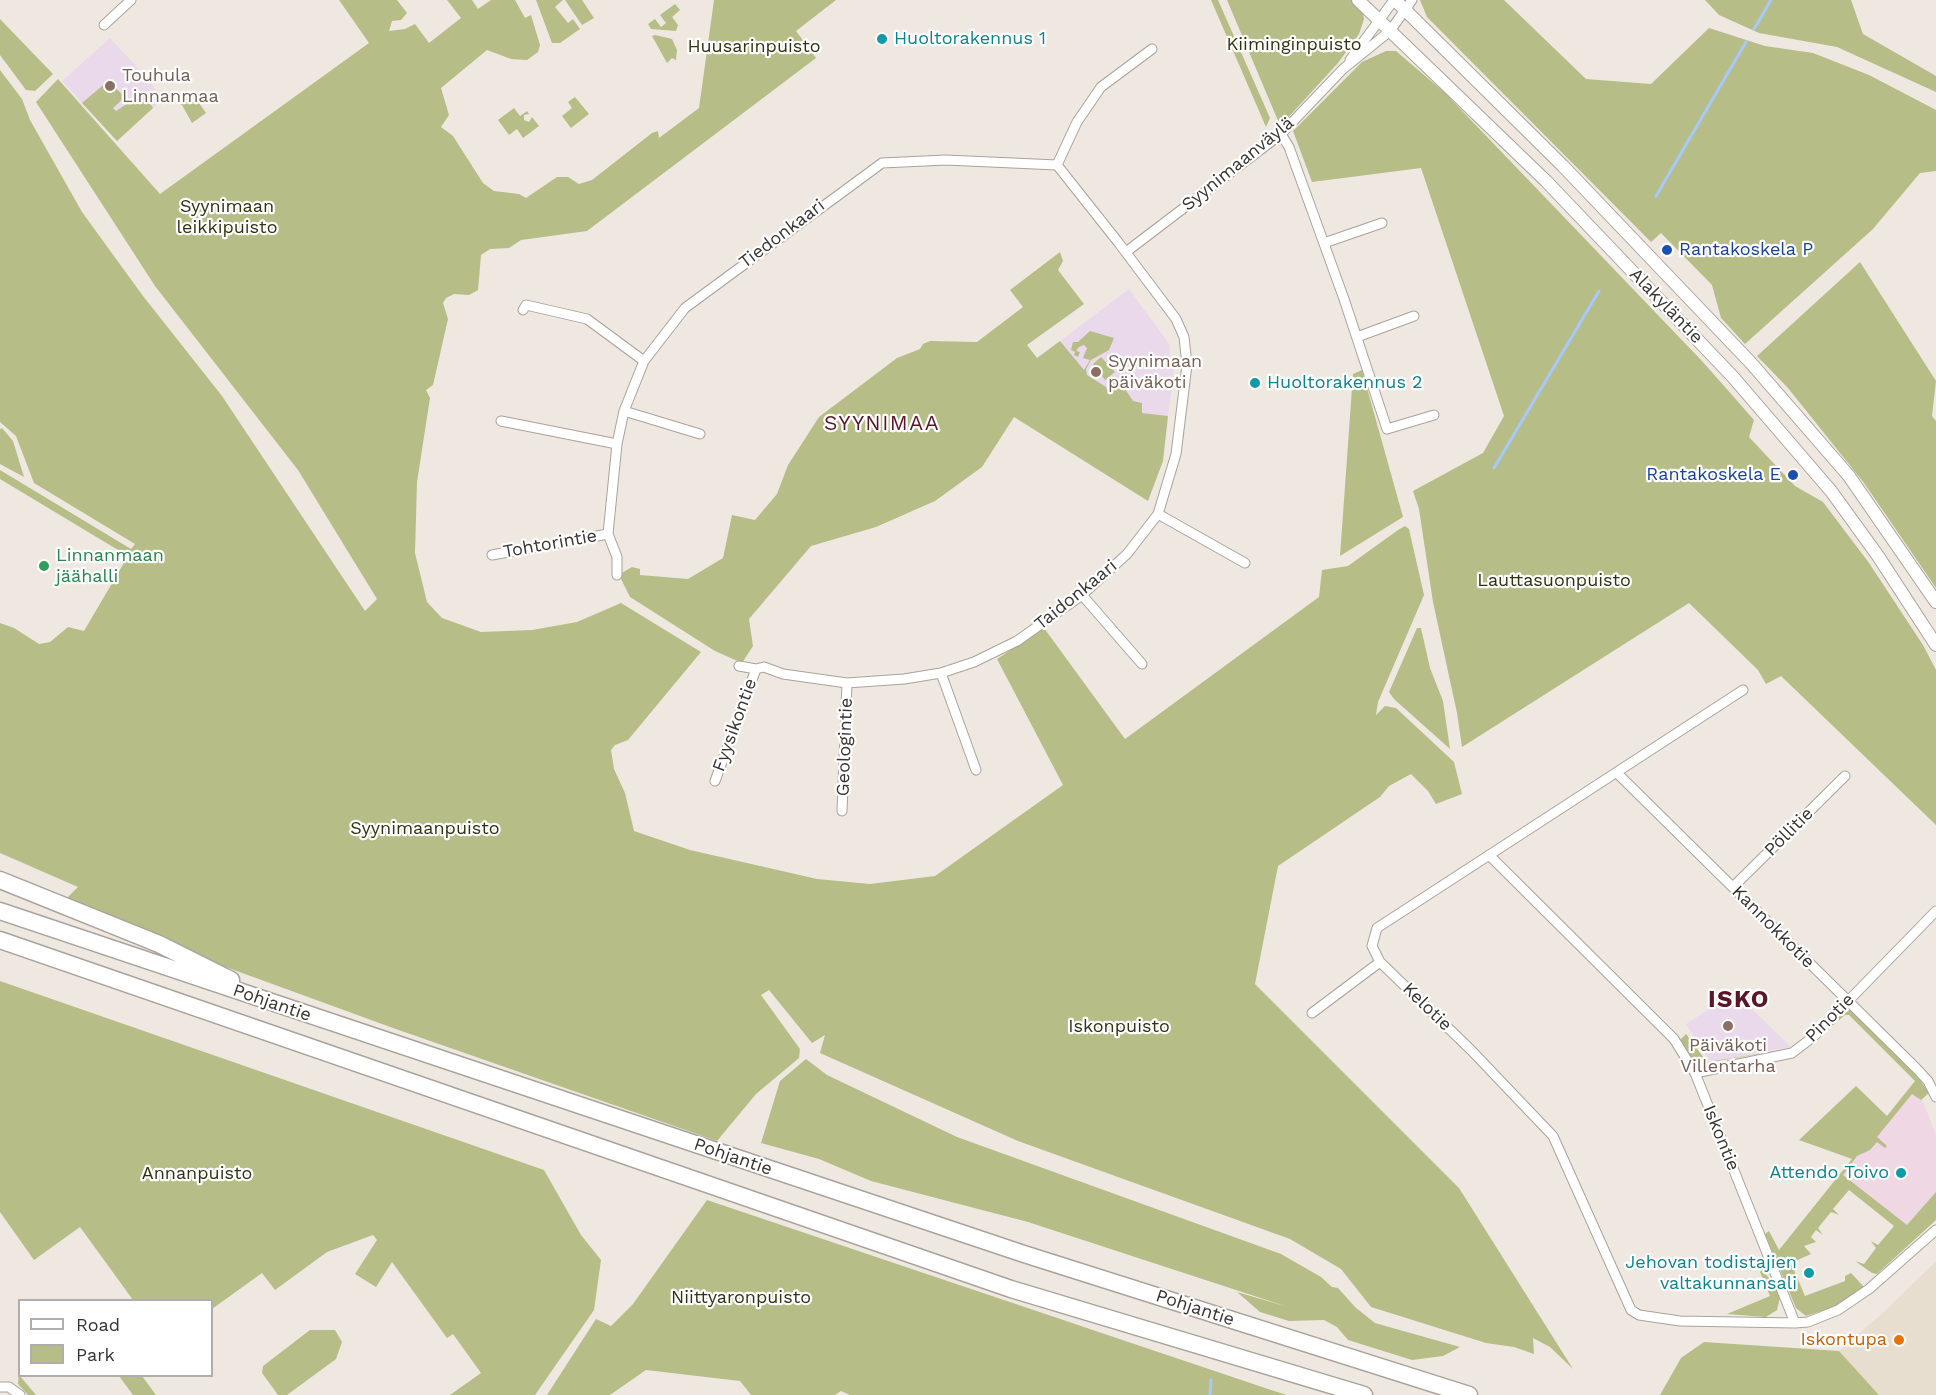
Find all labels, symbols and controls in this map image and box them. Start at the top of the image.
place label: Huoltorakennus 1 [894,28,1046,50]
marker: Huoltorakennus 1 [875,32,889,46]
park label: Kiiminginpuisto [1227,34,1361,56]
park label: Huusarinpuisto [687,36,821,58]
place label: Touhula Linnanmaa [122,65,219,107]
marker: Touhula Linnanmaa [103,79,117,93]
street label: Syynimaanväylä [1178,112,1298,216]
street label: Tiedonkaari [735,195,829,273]
park label: Syynimaan leikkipuisto [177,196,277,238]
place label: Rantakoskela P [1679,239,1813,261]
marker: Rantakoskela P [1660,243,1674,257]
street label: Alakyläntie [1625,264,1707,348]
place label: Syynimaan päiväkoti [1108,351,1202,394]
marker: Syynimaan päiväkoti [1089,365,1103,379]
place label: Huoltorakennus 2 [1267,372,1423,394]
marker: Huoltorakennus 2 [1248,376,1262,390]
district label: SYYNIMAA [824,411,940,437]
place label: Rantakoskela E [1646,464,1781,486]
marker: Rantakoskela E [1786,468,1800,482]
street label: Tohtorintie [501,525,599,563]
place label: Linnanmaan jäähalli [56,545,164,588]
street label: Taidonkaari [1030,555,1122,635]
marker: Linnanmaan jäähalli [37,559,51,573]
park label: Lauttasuonpuisto [1477,570,1631,592]
street label: Fyysikontie [708,675,762,775]
street label: Geologintie [832,697,858,797]
street label: Pöllitie [1760,803,1818,861]
park label: Syynimaanpuisto [350,818,500,840]
street label: Kannokkotie [1727,881,1819,973]
street label: Kelotie [1398,978,1456,1036]
street label: Pohjantie [230,980,314,1026]
district label: ISKO [1708,986,1770,1014]
street label: Pinotie [1801,989,1859,1047]
park label: Iskonpuisto [1068,1016,1170,1038]
marker: Päiväkoti Villentarha [1721,1019,1735,1033]
place label: Päiväkoti Villentarha [1680,1035,1776,1078]
street label: Iskontie [1698,1102,1744,1174]
street label: Pohjantie [691,1134,775,1180]
place label: Attendo Toivo [1769,1162,1889,1184]
park label: Annanpuisto [142,1163,252,1185]
marker: Attendo Toivo [1894,1166,1908,1180]
place label: Jehovan todistajien valtakunnansali [1625,1252,1797,1294]
marker: Jehovan todistajien valtakunnansali [1802,1266,1816,1280]
street label: Pohjantie [1153,1285,1237,1331]
park label: Niittyaronpuisto [671,1287,811,1309]
legend [18,1299,213,1377]
text: Road [76,1314,120,1335]
place label: Iskontupa [1801,1329,1887,1351]
marker: Iskontupa [1892,1333,1906,1347]
text: Park [76,1344,115,1365]

